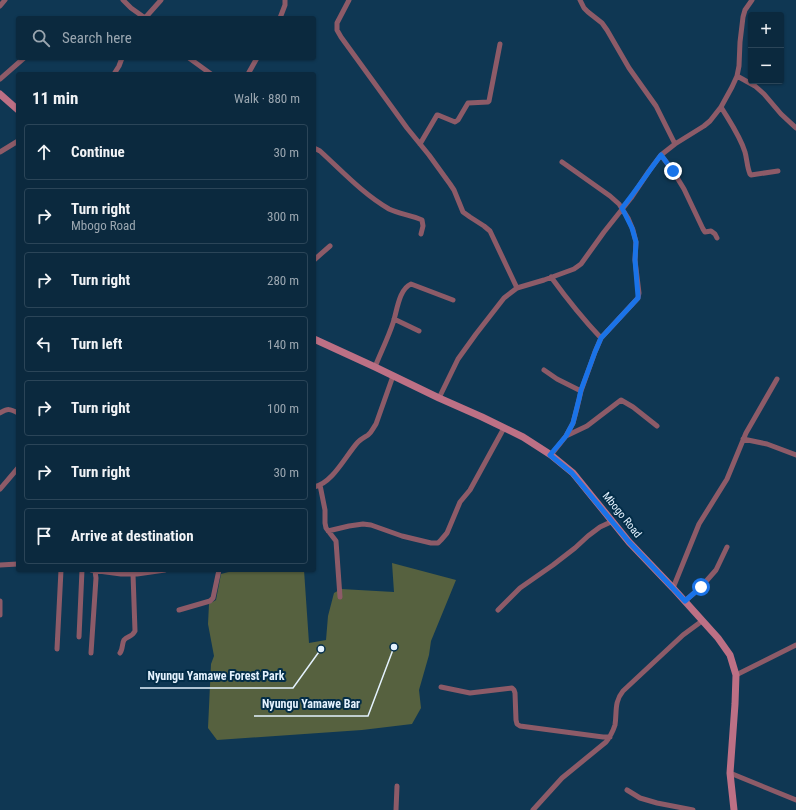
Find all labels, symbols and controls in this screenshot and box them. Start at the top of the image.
map controls [748,12,784,84]
button: + [748,12,784,48]
search box [16,16,316,60]
icon: search [30,27,52,49]
text: Search here [62,29,132,47]
button: − [748,48,784,84]
text: 11 min [32,88,78,108]
text: Walk · 880 m [234,91,300,106]
icon: ahead [33,141,55,163]
text: Continue [71,143,125,161]
text: 30 m [273,145,299,160]
route end [664,162,682,180]
text: Turn right [71,200,130,218]
icon: right [33,205,55,227]
text: 300 m [267,209,299,224]
text: Mbogo Road [71,218,136,233]
icon: right [33,269,55,291]
text: Turn right [71,271,130,289]
text: 280 m [267,273,299,288]
icon: left [33,333,55,355]
text: Turn left [71,335,122,353]
text: 140 m [267,337,299,352]
icon: right [33,397,55,419]
text: Turn right [71,399,130,417]
text: 100 m [267,401,299,416]
icon: right [33,461,55,483]
text: Turn right [71,463,130,481]
text: 30 m [273,465,299,480]
street label: Mbogo Road [600,490,644,540]
icon: arrive [33,525,55,547]
text: Arrive at destination [71,527,194,545]
route start [692,578,710,596]
callout: Nyungu Yamawe Forest Park [140,664,293,688]
text: Nyungu Yamawe Forest Park [148,669,285,683]
callout: Nyungu Yamawe Bar [254,692,368,716]
text: Nyungu Yamawe Bar [262,697,360,711]

